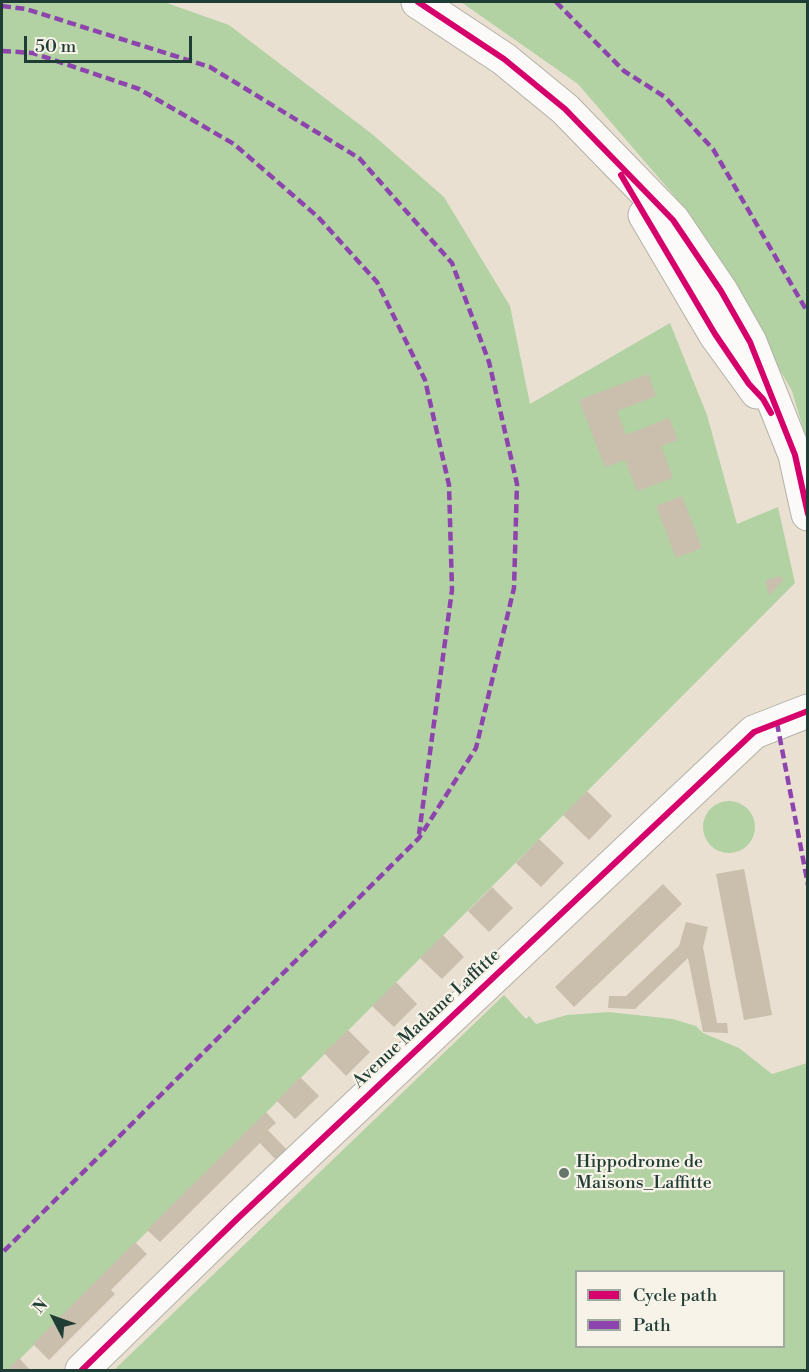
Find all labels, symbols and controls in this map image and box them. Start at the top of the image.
scale bar [27,24,195,62]
text: 50 m [35,35,76,58]
street label: Avenue Madame Laffitte [348,945,506,1093]
place label: Hippodrome de Maisons_Laffitte [576,1152,712,1194]
marker: Hippodrome de Maisons_Laffitte [557,1166,571,1180]
legend [575,1270,785,1348]
text: Cycle path [633,1284,717,1307]
north arrow [24,1288,84,1348]
text: N [29,1295,52,1318]
text: Path [633,1314,671,1337]

